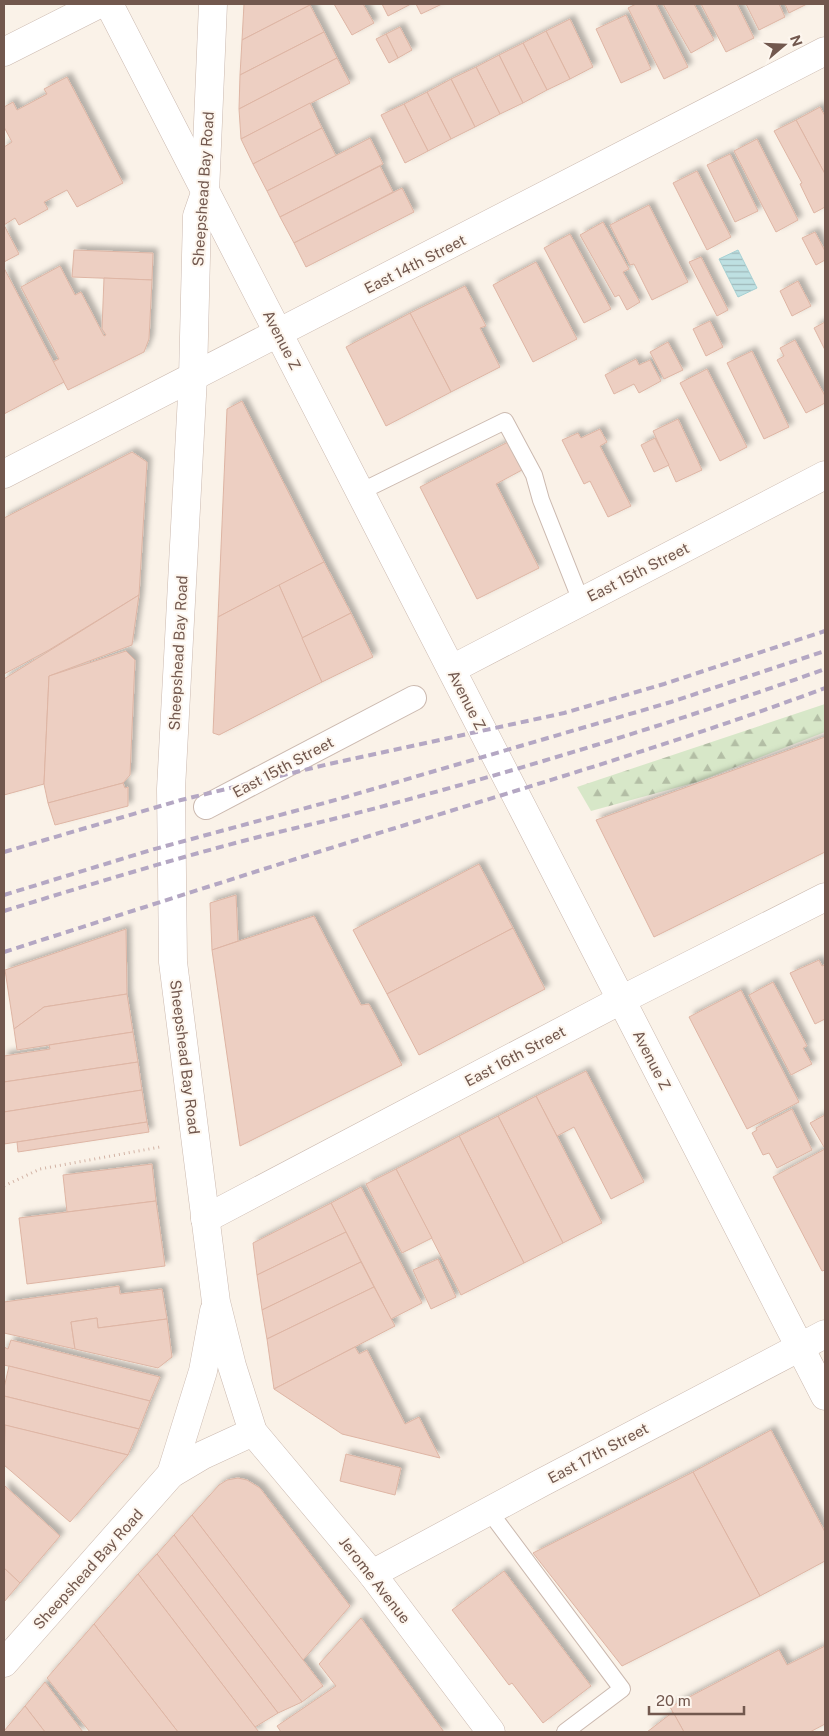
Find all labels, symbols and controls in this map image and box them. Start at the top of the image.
north arrow [759,20,809,70]
text: N [787,33,806,49]
street label: Sheepshead Bay Road [189,111,217,267]
street label: East 14th Street [361,231,469,297]
street label: Avenue Z [260,307,304,373]
street label: East 15th Street [584,539,692,605]
street label: Sheepshead Bay Road [165,575,191,731]
street label: Avenue Z [445,667,489,733]
street label: East 15th Street [230,733,337,801]
street label: Sheepshead Bay Road [167,979,203,1135]
street label: East 16th Street [462,1022,568,1090]
street label: Avenue Z [630,1027,674,1093]
street label: East 17th Street [545,1419,651,1487]
street label: Sheepshead Bay Road [30,1506,146,1632]
street label: Jerome Avenue [336,1533,414,1627]
scale bar [649,1684,744,1716]
text: 20 m [656,1692,691,1709]

